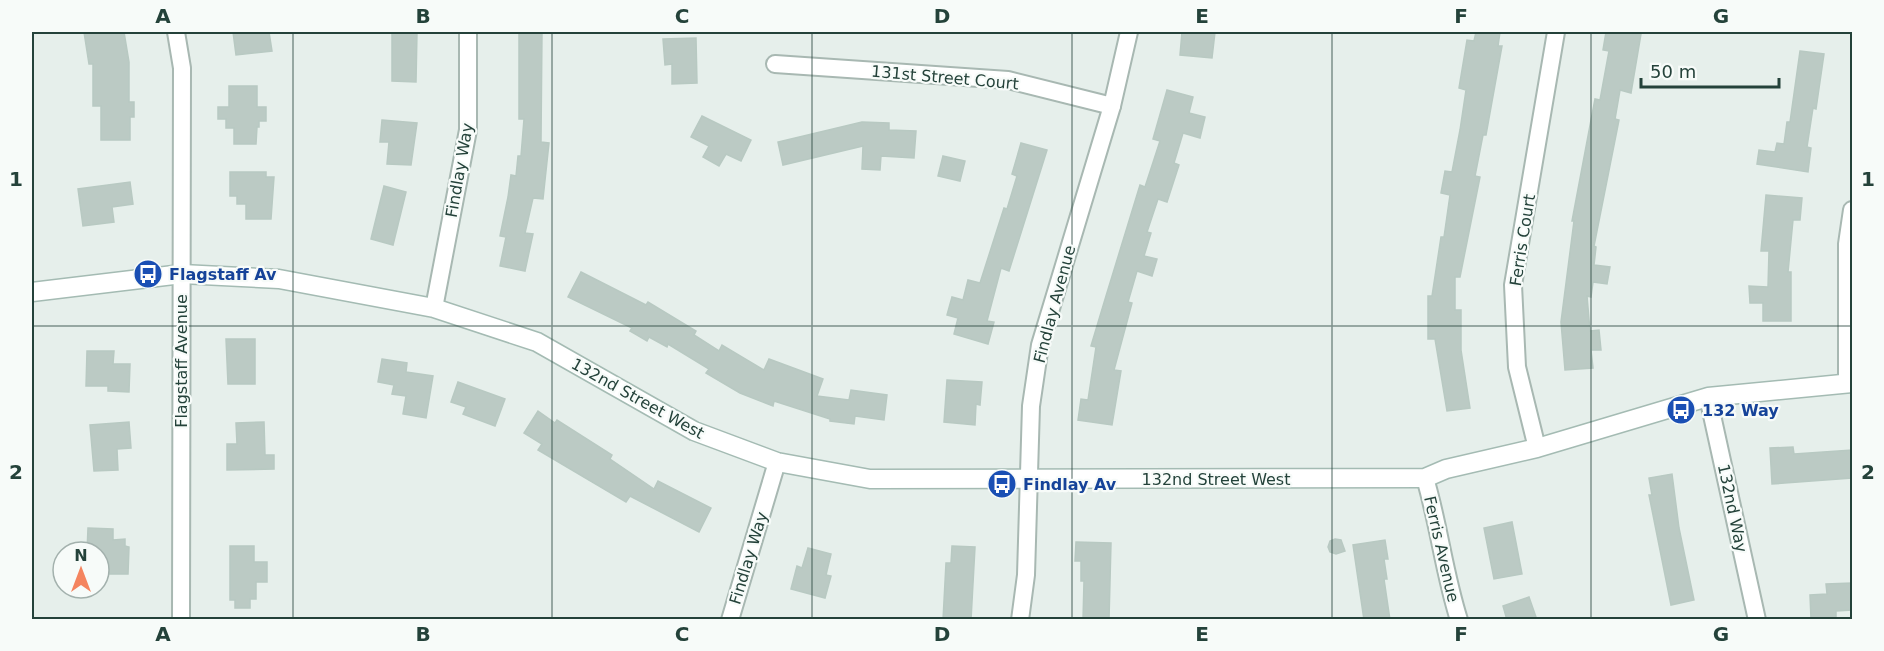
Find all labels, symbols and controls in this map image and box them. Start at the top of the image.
text: A [155,4,171,28]
text: B [415,4,431,28]
text: C [675,4,689,28]
text: D [934,4,950,28]
text: E [1195,4,1209,28]
text: F [1454,4,1468,28]
text: G [1713,4,1729,28]
scale bar [1641,51,1779,89]
text: 50 m [1650,61,1696,82]
street label: 131st Street Court [870,62,1019,93]
street label: Findlay Way [442,121,477,219]
text: 1 [9,167,23,191]
text: 1 [1861,167,1875,191]
street label: Ferris Court [1506,193,1539,287]
street label: Findlay Avenue [1030,243,1079,365]
bus stop icon: Flagstaff Av [132,258,164,290]
place label: Flagstaff Av [169,265,277,284]
street label: Flagstaff Avenue [172,294,191,428]
street label: 132nd Street West [568,354,708,443]
bus stop icon: 132 Way [1665,394,1697,426]
place label: 132 Way [1702,401,1779,420]
text: 2 [9,460,23,484]
text: 2 [1861,460,1875,484]
street label: 132nd Way [1714,462,1751,554]
bus stop icon: Findlay Av [986,468,1018,500]
street label: 132nd Street West [1142,470,1290,489]
place label: Findlay Av [1023,475,1117,494]
street label: Ferris Avenue [1420,494,1463,604]
street label: Findlay Way [725,510,772,607]
north arrow [51,540,111,600]
text: N [74,546,88,565]
text: A [155,622,171,646]
text: B [415,622,431,646]
text: C [675,622,689,646]
text: D [934,622,950,646]
text: E [1195,622,1209,646]
text: F [1454,622,1468,646]
text: G [1713,622,1729,646]

